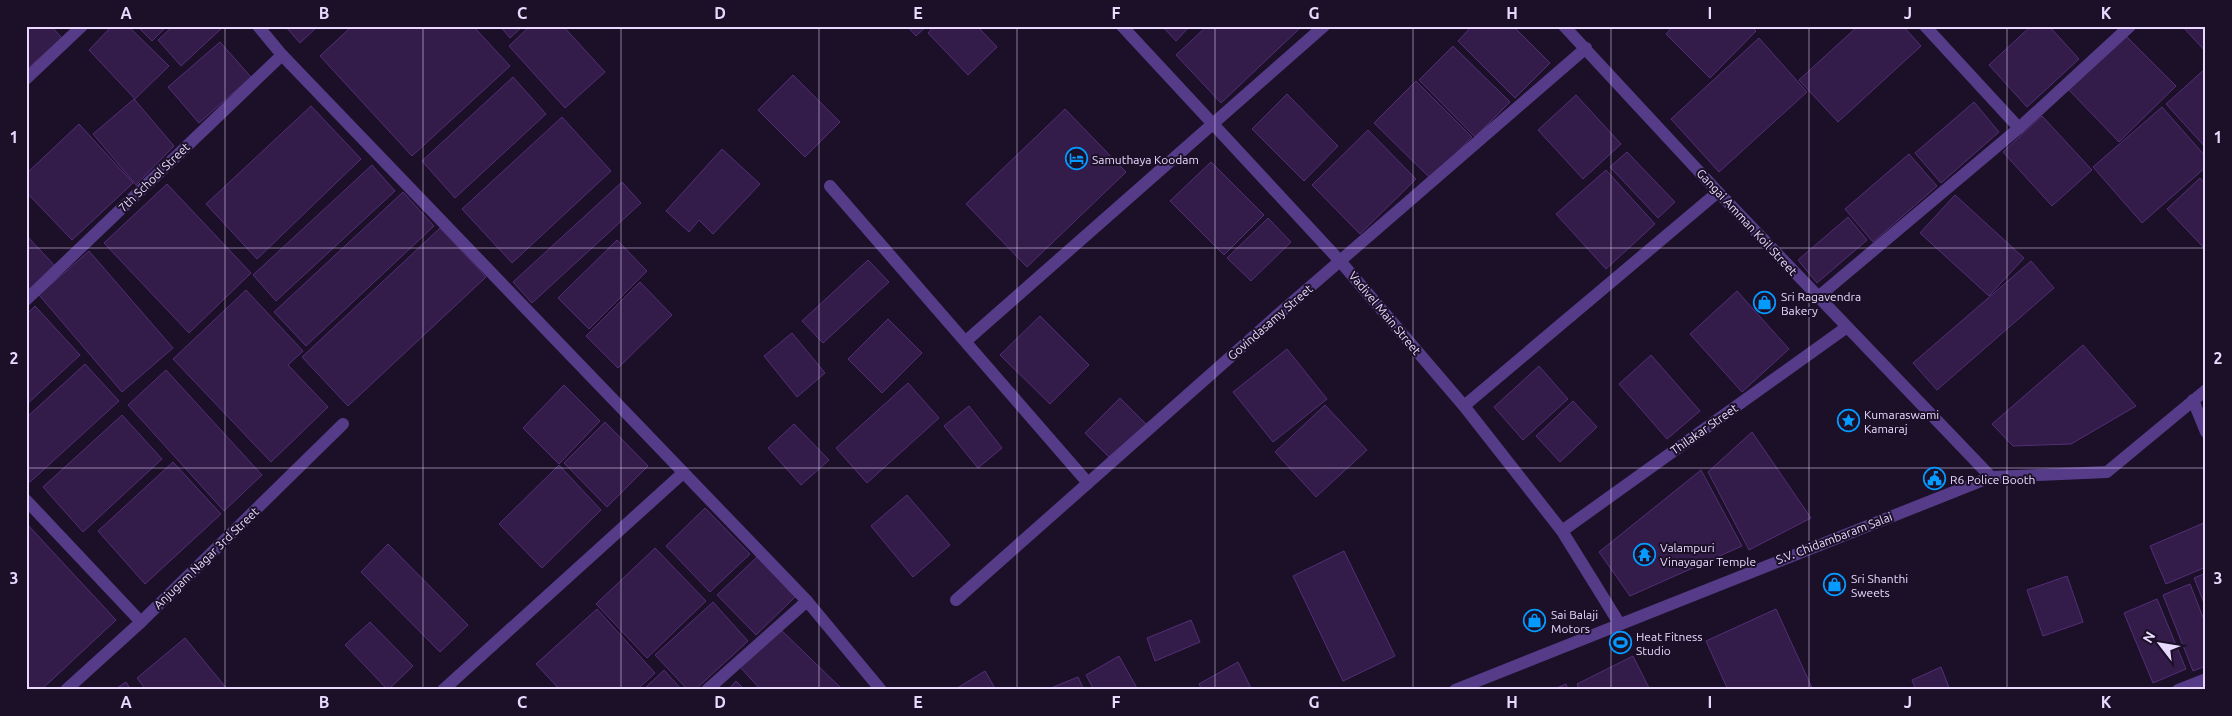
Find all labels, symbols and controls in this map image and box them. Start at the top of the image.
text: A [120,4,132,22]
text: B [319,4,329,22]
text: C [517,4,527,22]
text: D [714,4,726,22]
text: E [913,4,923,22]
text: F [1112,4,1121,22]
text: G [1308,4,1320,22]
text: H [1506,4,1518,22]
text: I [1708,4,1712,22]
text: J [1904,4,1912,22]
text: K [2101,4,2112,22]
text: 1 [9,128,19,146]
text: 1 [2213,128,2223,146]
street label: 7th School Street [116,140,192,214]
hotel icon: Samuthaya Koodam [1064,147,1088,171]
place label: Samuthaya Koodam [1092,153,1199,166]
street label: Gangai Amman Koil Street [1694,166,1800,278]
street label: Vadivel Main Street [1346,269,1424,357]
street label: Govindasamy Street [1225,282,1315,362]
place label: Sri Ragavendra Bakery [1781,290,1861,317]
shop icon: Sri Ragavendra Bakery [1753,291,1777,315]
text: 2 [9,349,19,367]
text: 2 [2213,349,2223,367]
street label: Thilakar Street [1668,401,1740,457]
place label: Kumaraswami Kamaraj [1864,408,1939,435]
place icon: Kumaraswami Kamaraj [1836,409,1860,433]
public building icon: R6 Police Booth [1922,467,1946,491]
place label: R6 Police Booth [1950,473,2035,486]
street label: Anjugam Nagar 3rd Street [151,504,261,611]
street label: S.V. Chidambaram Salai [1774,510,1894,566]
place label: Valampuri Vinayagar Temple [1660,541,1756,568]
temple icon: Valampuri Vinayagar Temple [1632,542,1656,566]
text: 3 [9,569,19,587]
text: 3 [2213,569,2223,587]
place label: Sri Shanthi Sweets [1851,572,1908,599]
shop icon: Sri Shanthi Sweets [1823,573,1847,597]
place label: Sai Balaji Motors [1551,608,1598,635]
shop icon: Sai Balaji Motors [1523,609,1547,633]
north arrow [2134,618,2184,668]
text: N [2139,629,2158,646]
place label: Heat Fitness Studio [1636,630,1702,657]
sports icon: Heat Fitness Studio [1608,631,1632,655]
text: A [120,693,132,711]
text: B [319,693,329,711]
text: C [517,693,527,711]
text: D [714,693,726,711]
text: E [913,693,923,711]
text: F [1112,693,1121,711]
text: G [1308,693,1320,711]
text: H [1506,693,1518,711]
text: I [1708,693,1712,711]
text: J [1904,693,1912,711]
text: K [2101,693,2112,711]

